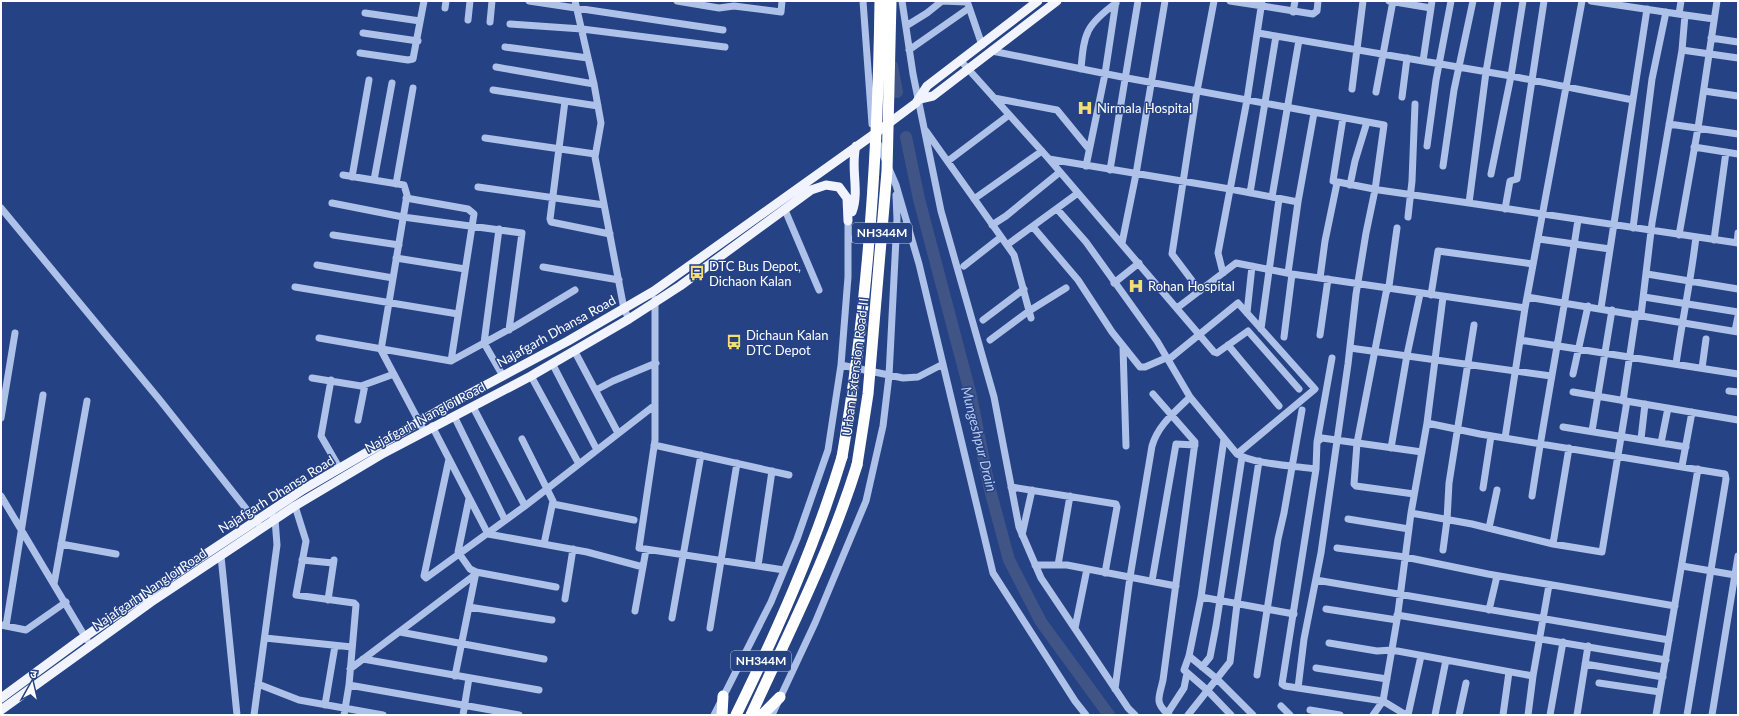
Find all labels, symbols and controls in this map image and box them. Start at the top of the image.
hospital icon: Nirmala Hospital [1076,99,1094,117]
place label: Nirmala Hospital [1097,100,1192,116]
road number: NH344M [852,223,912,243]
place label: DTC Bus Depot, Dichaon Kalan [709,258,801,289]
bus stop icon: DTC Bus Depot, Dichaon Kalan [688,264,706,282]
hospital icon: Rohan Hospital [1127,277,1145,295]
place label: Rohan Hospital [1148,278,1235,294]
street label: Najafgarh Dhansa Road [494,292,618,370]
street label: Urban Extension Road-II [839,297,871,437]
place label: Dichaun Kalan DTC Depot [746,327,828,358]
bus stop icon: Dichaun Kalan DTC Depot [725,333,743,351]
street label: Najafgarh Nangloi Road [362,378,488,456]
water label: Mungeshpur Drain [958,385,1001,493]
street label: Najafgarh Dhansa Road [215,452,337,536]
street label: Najafgarh Nangloi Road [89,545,209,633]
road number: NH344M [731,651,791,671]
north arrow [12,664,52,704]
text: उ [29,667,38,681]

